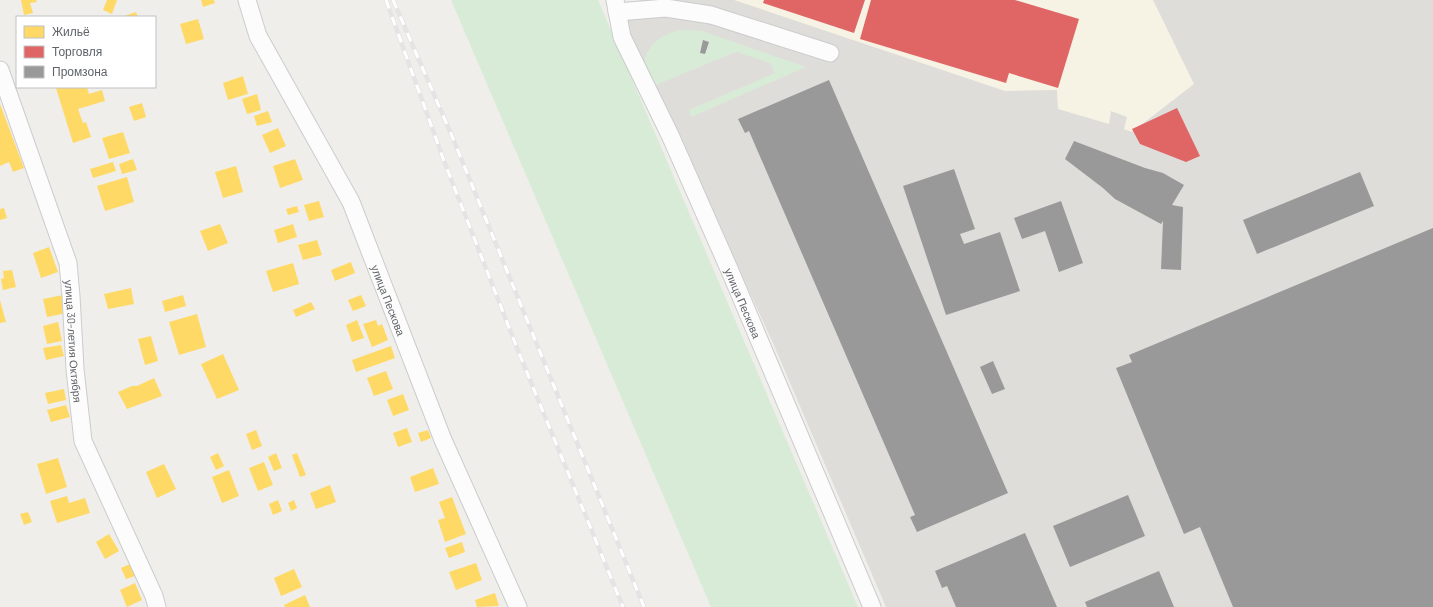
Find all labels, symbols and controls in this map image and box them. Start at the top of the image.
legend [16,16,156,88]
text: Жильё [52,24,90,38]
text: Торговля [52,44,102,59]
text: Промзона [52,64,108,79]
street label: улица Пескова [369,263,409,338]
street label: улица Пескова [723,266,764,341]
street label: улица 30-летия Октября [63,279,85,403]

